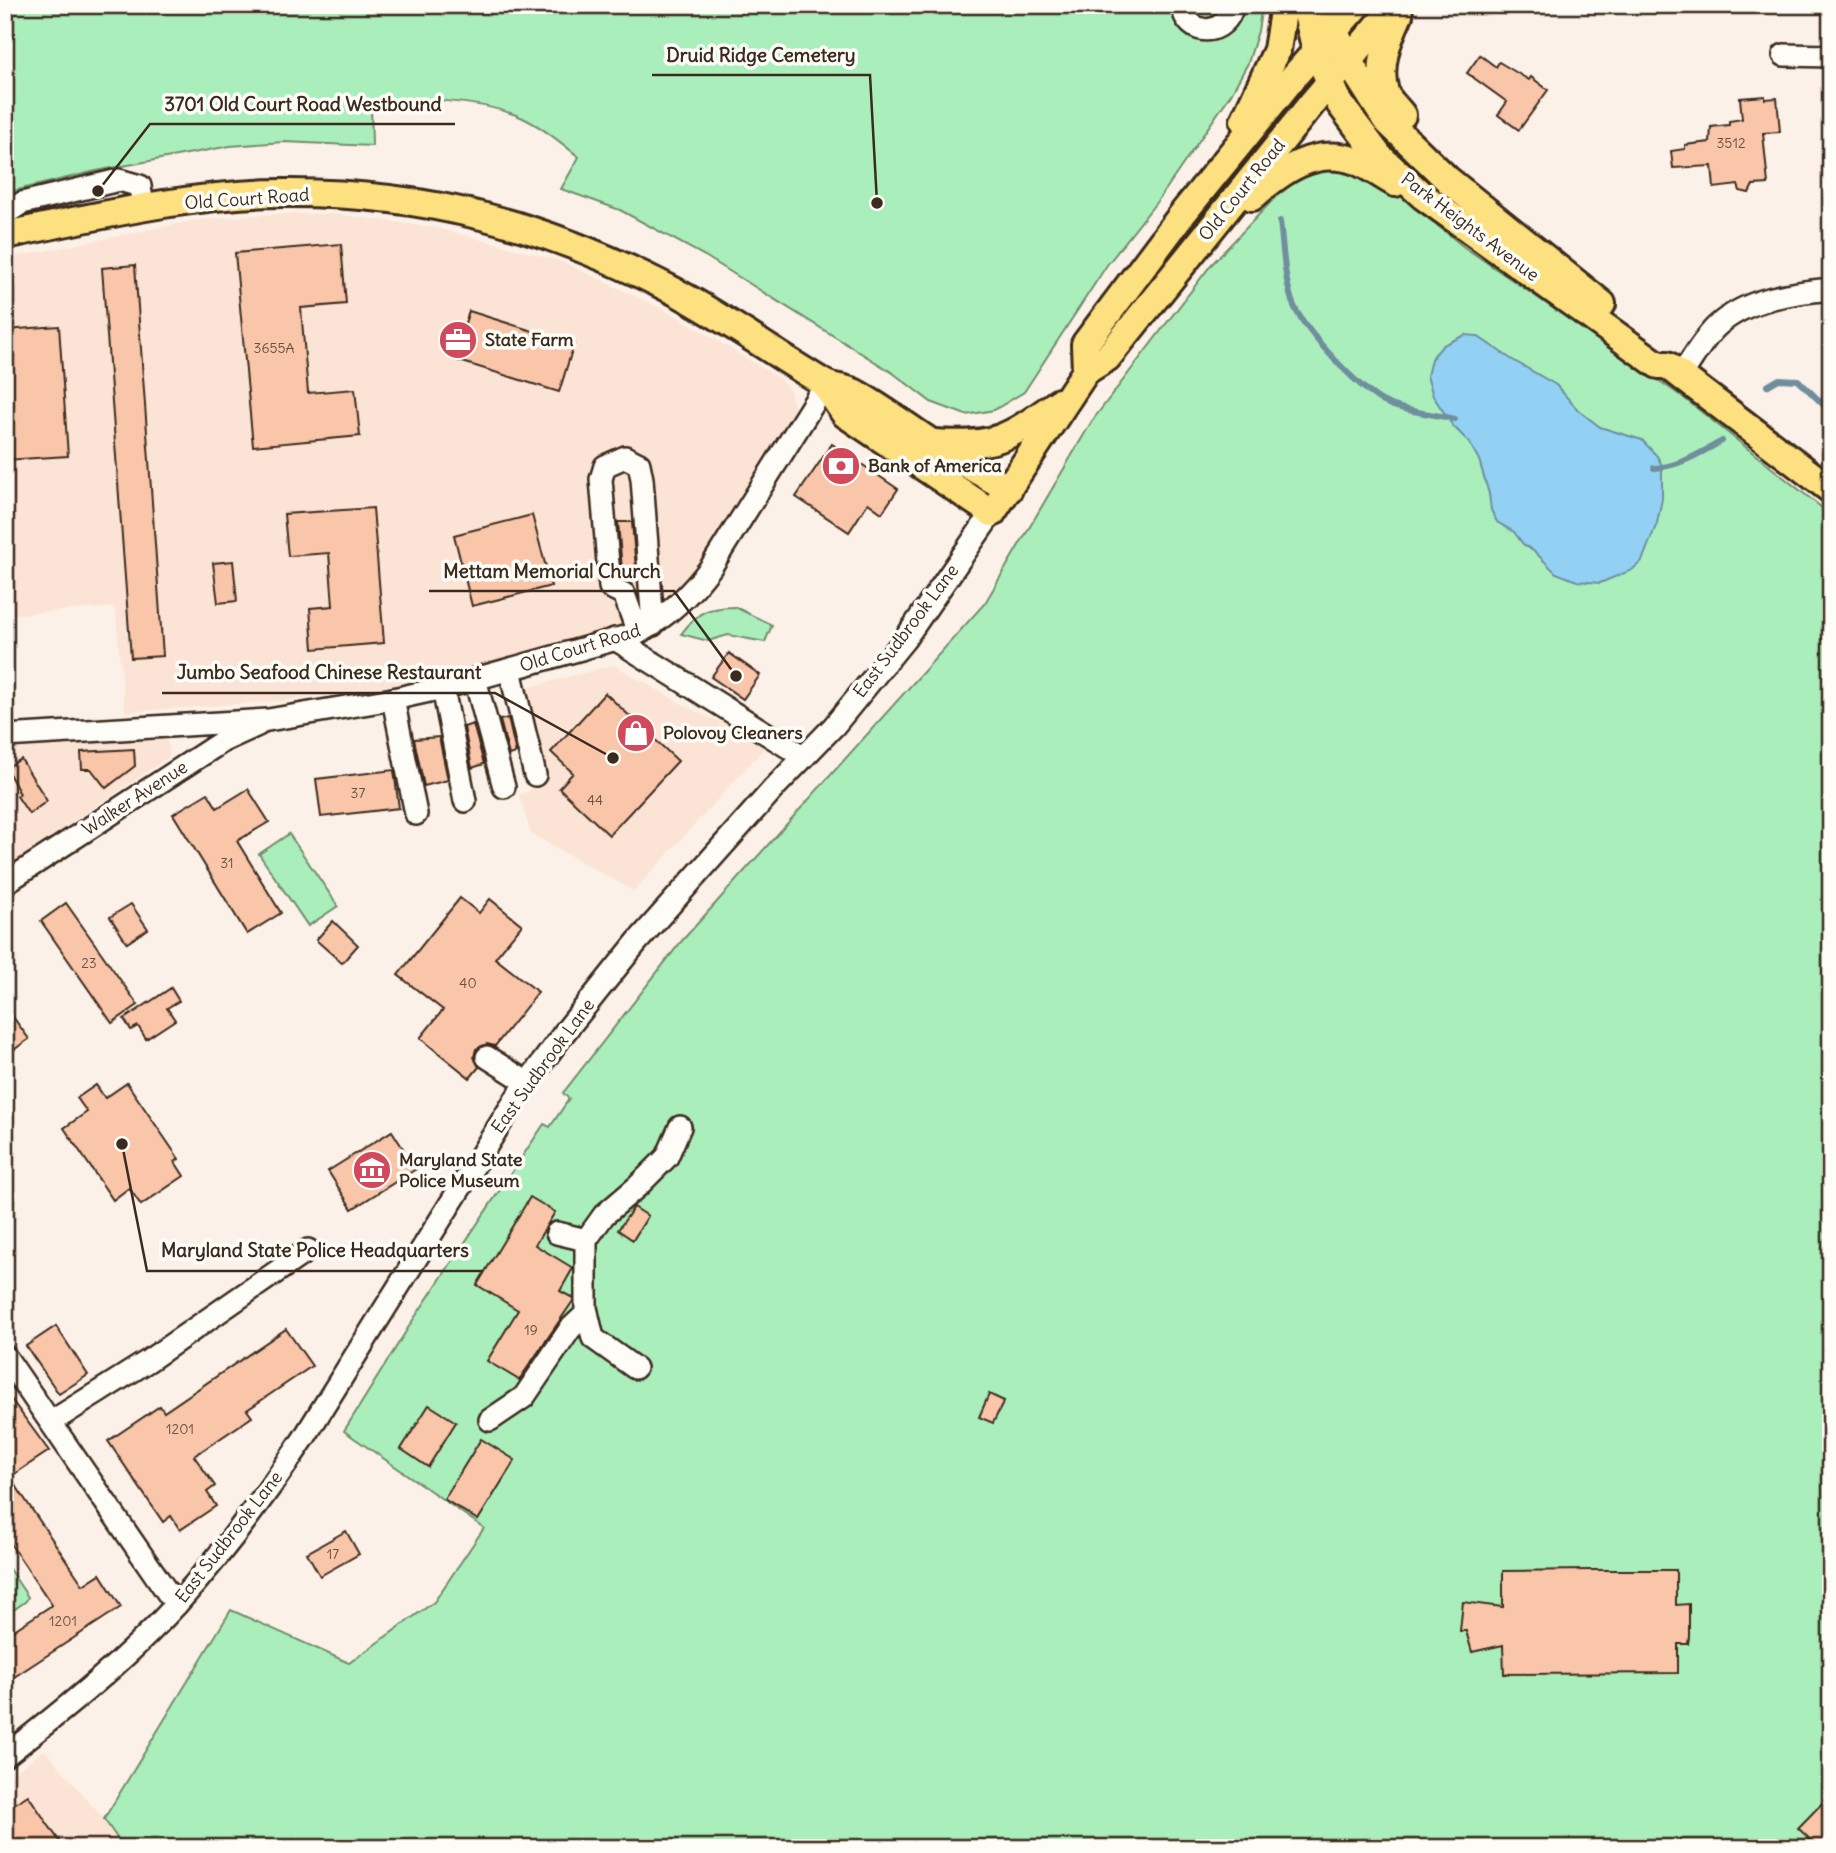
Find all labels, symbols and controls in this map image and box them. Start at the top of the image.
callout: Druid Ridge Cemetery [652,35,870,75]
text: Druid Ridge Cemetery [666,43,856,67]
callout: 3701 Old Court Road Westbound [150,84,455,124]
text: 3701 Old Court Road Westbound [164,92,442,116]
street label: Old Court Road [1193,134,1290,246]
house number: 3512 [1716,134,1746,152]
street label: Park Heights Avenue [1397,167,1544,286]
street label: Old Court Road [184,183,311,214]
office icon: State Farm [437,319,479,361]
place label: State Farm [485,328,574,351]
house number: 3655A [253,339,295,357]
bank icon: Bank of America [820,445,862,487]
place label: Bank of America [868,454,1002,477]
callout: Mettam Memorial Church [429,551,674,591]
text: Mettam Memorial Church [443,559,661,583]
street label: East Sudbrook Lane [848,559,963,702]
street label: Old Court Road [517,618,643,677]
callout: Jumbo Seafood Chinese Restaurant [162,653,495,693]
text: Jumbo Seafood Chinese Restaurant [177,660,482,684]
shop icon: Polovoy Cleaners [615,712,657,754]
place label: Polovoy Cleaners [663,721,803,744]
street label: Walker Avenue [78,755,192,840]
house number: 37 [351,784,366,802]
house number: 44 [587,791,603,809]
house number: 31 [220,854,234,872]
house number: 23 [81,954,97,972]
house number: 40 [459,974,477,992]
street label: East Sudbrook Lane [486,994,599,1138]
place label: Maryland State Police Museum [399,1148,523,1192]
museum icon: Maryland State Police Museum [351,1149,393,1191]
callout: Maryland State Police Headquarters [147,1231,483,1271]
text: Maryland State Police Headquarters [161,1238,469,1262]
house number: 19 [524,1321,538,1339]
house number: 1201 [166,1420,194,1438]
street label: East Sudbrook Lane [170,1466,287,1607]
house number: 17 [327,1545,339,1563]
house number: 1201 [49,1612,77,1630]

